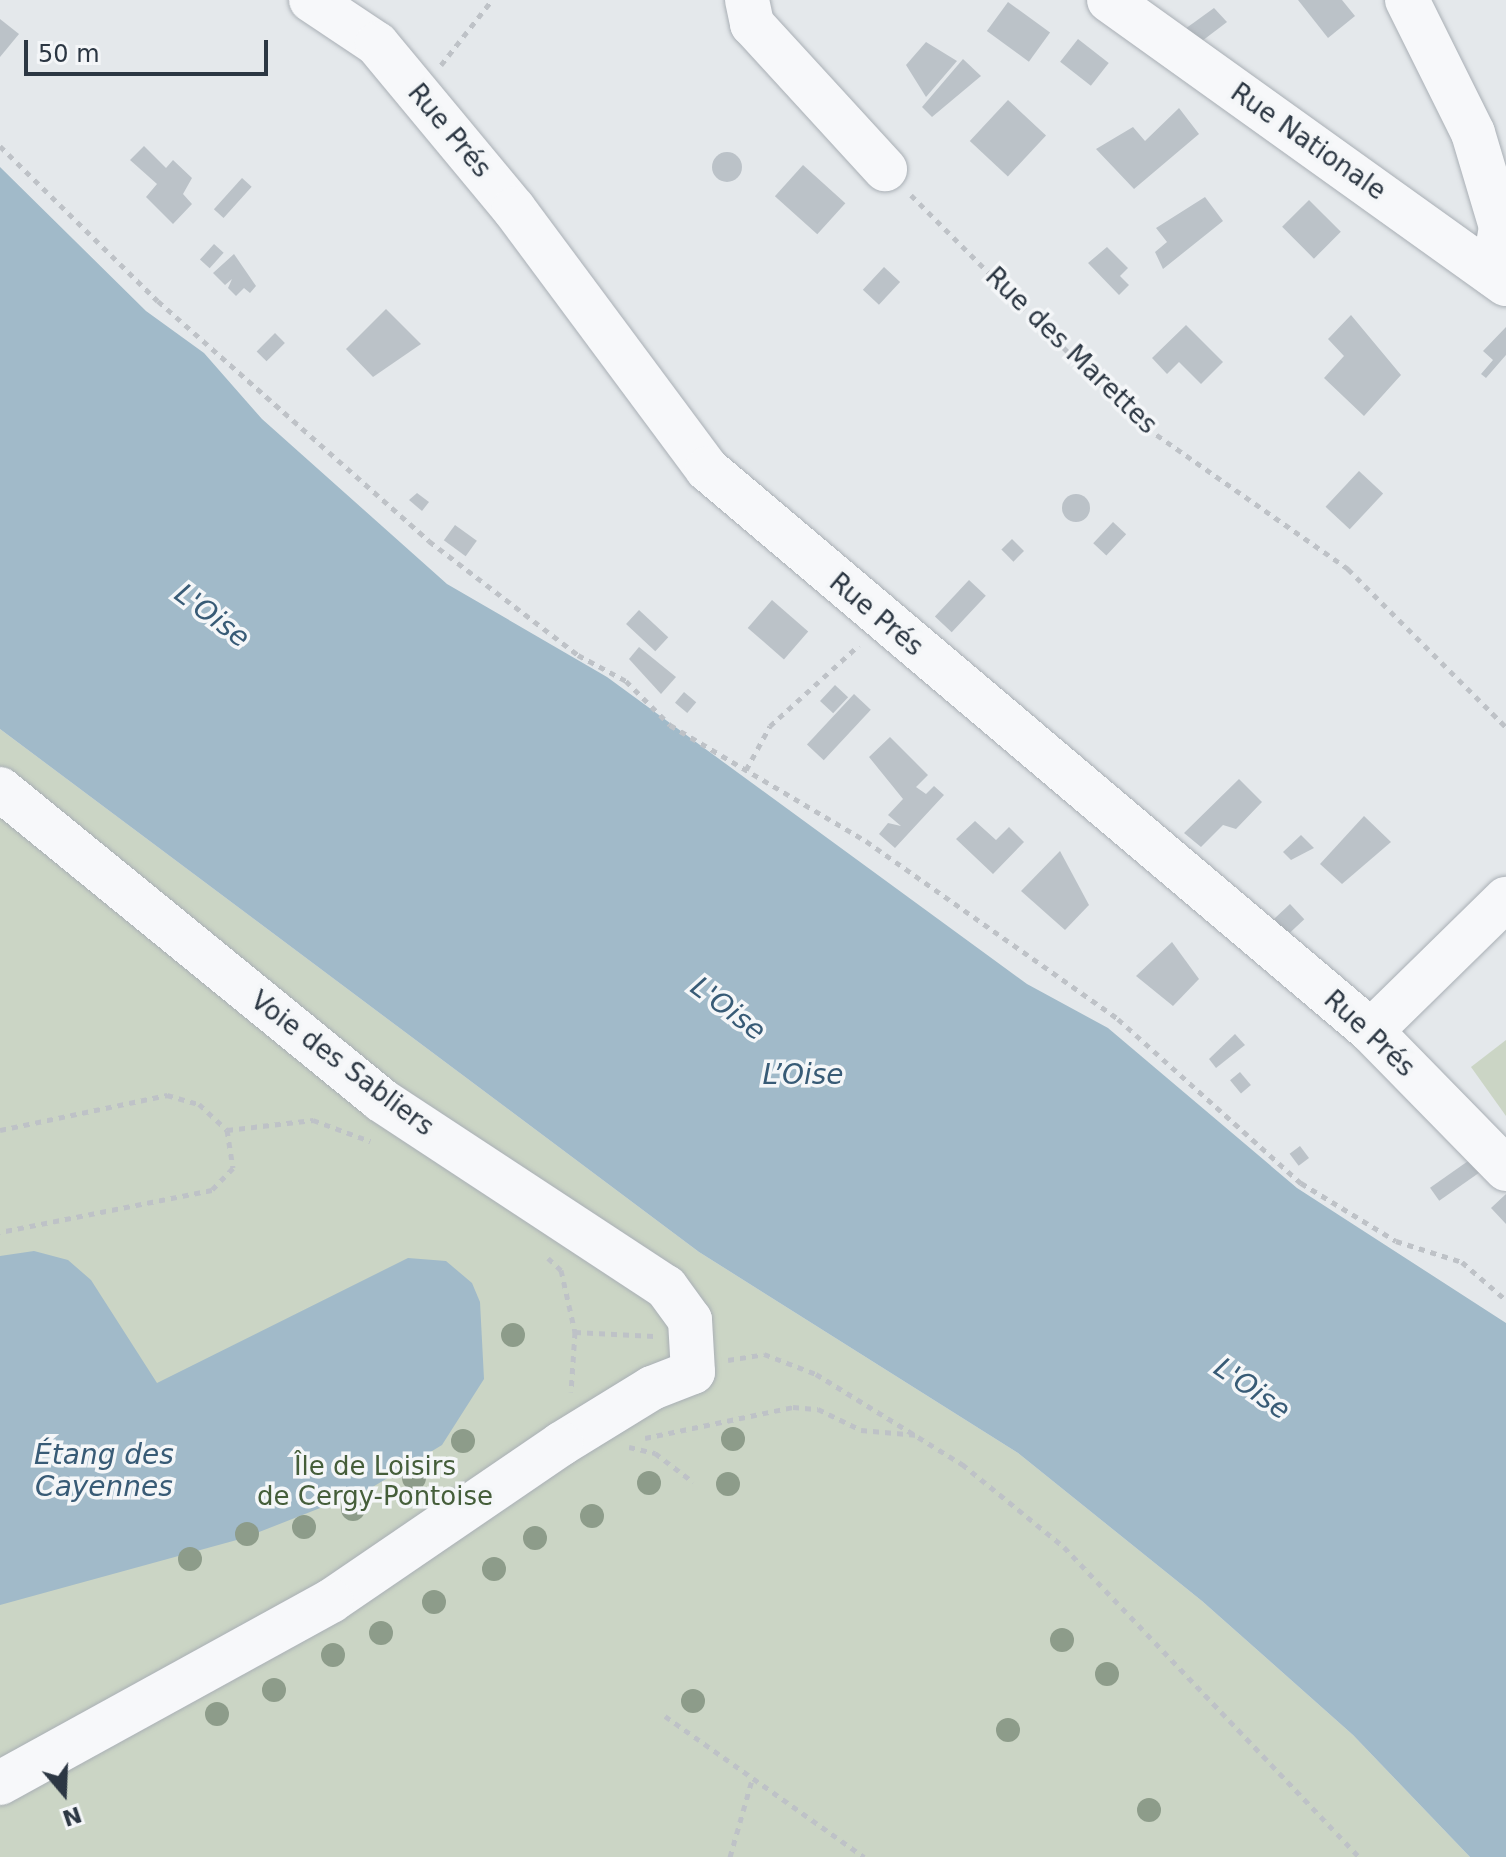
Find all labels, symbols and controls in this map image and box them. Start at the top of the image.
scale bar [28,24,272,74]
text: 50 m [38,40,100,68]
street label: Rue Nationale [1225,77,1391,207]
street label: Rue Prés [401,78,497,184]
street label: Rue des Marettes [979,261,1163,441]
street label: Rue Prés [823,567,929,663]
water label: L'Oise [168,577,256,655]
water label: L'Oise [684,970,772,1048]
street label: Rue Prés [1317,984,1421,1084]
street label: Voie des Sabliers [244,985,440,1143]
water label: L’Oise [762,1058,844,1092]
water label: L'Oise [1208,1351,1296,1427]
water label: Étang des Cayennes [34,1438,174,1504]
park label: Île de Loisirs de Cergy-Pontoise [257,1451,493,1512]
north arrow [24,1753,104,1833]
text: N [59,1801,85,1831]

